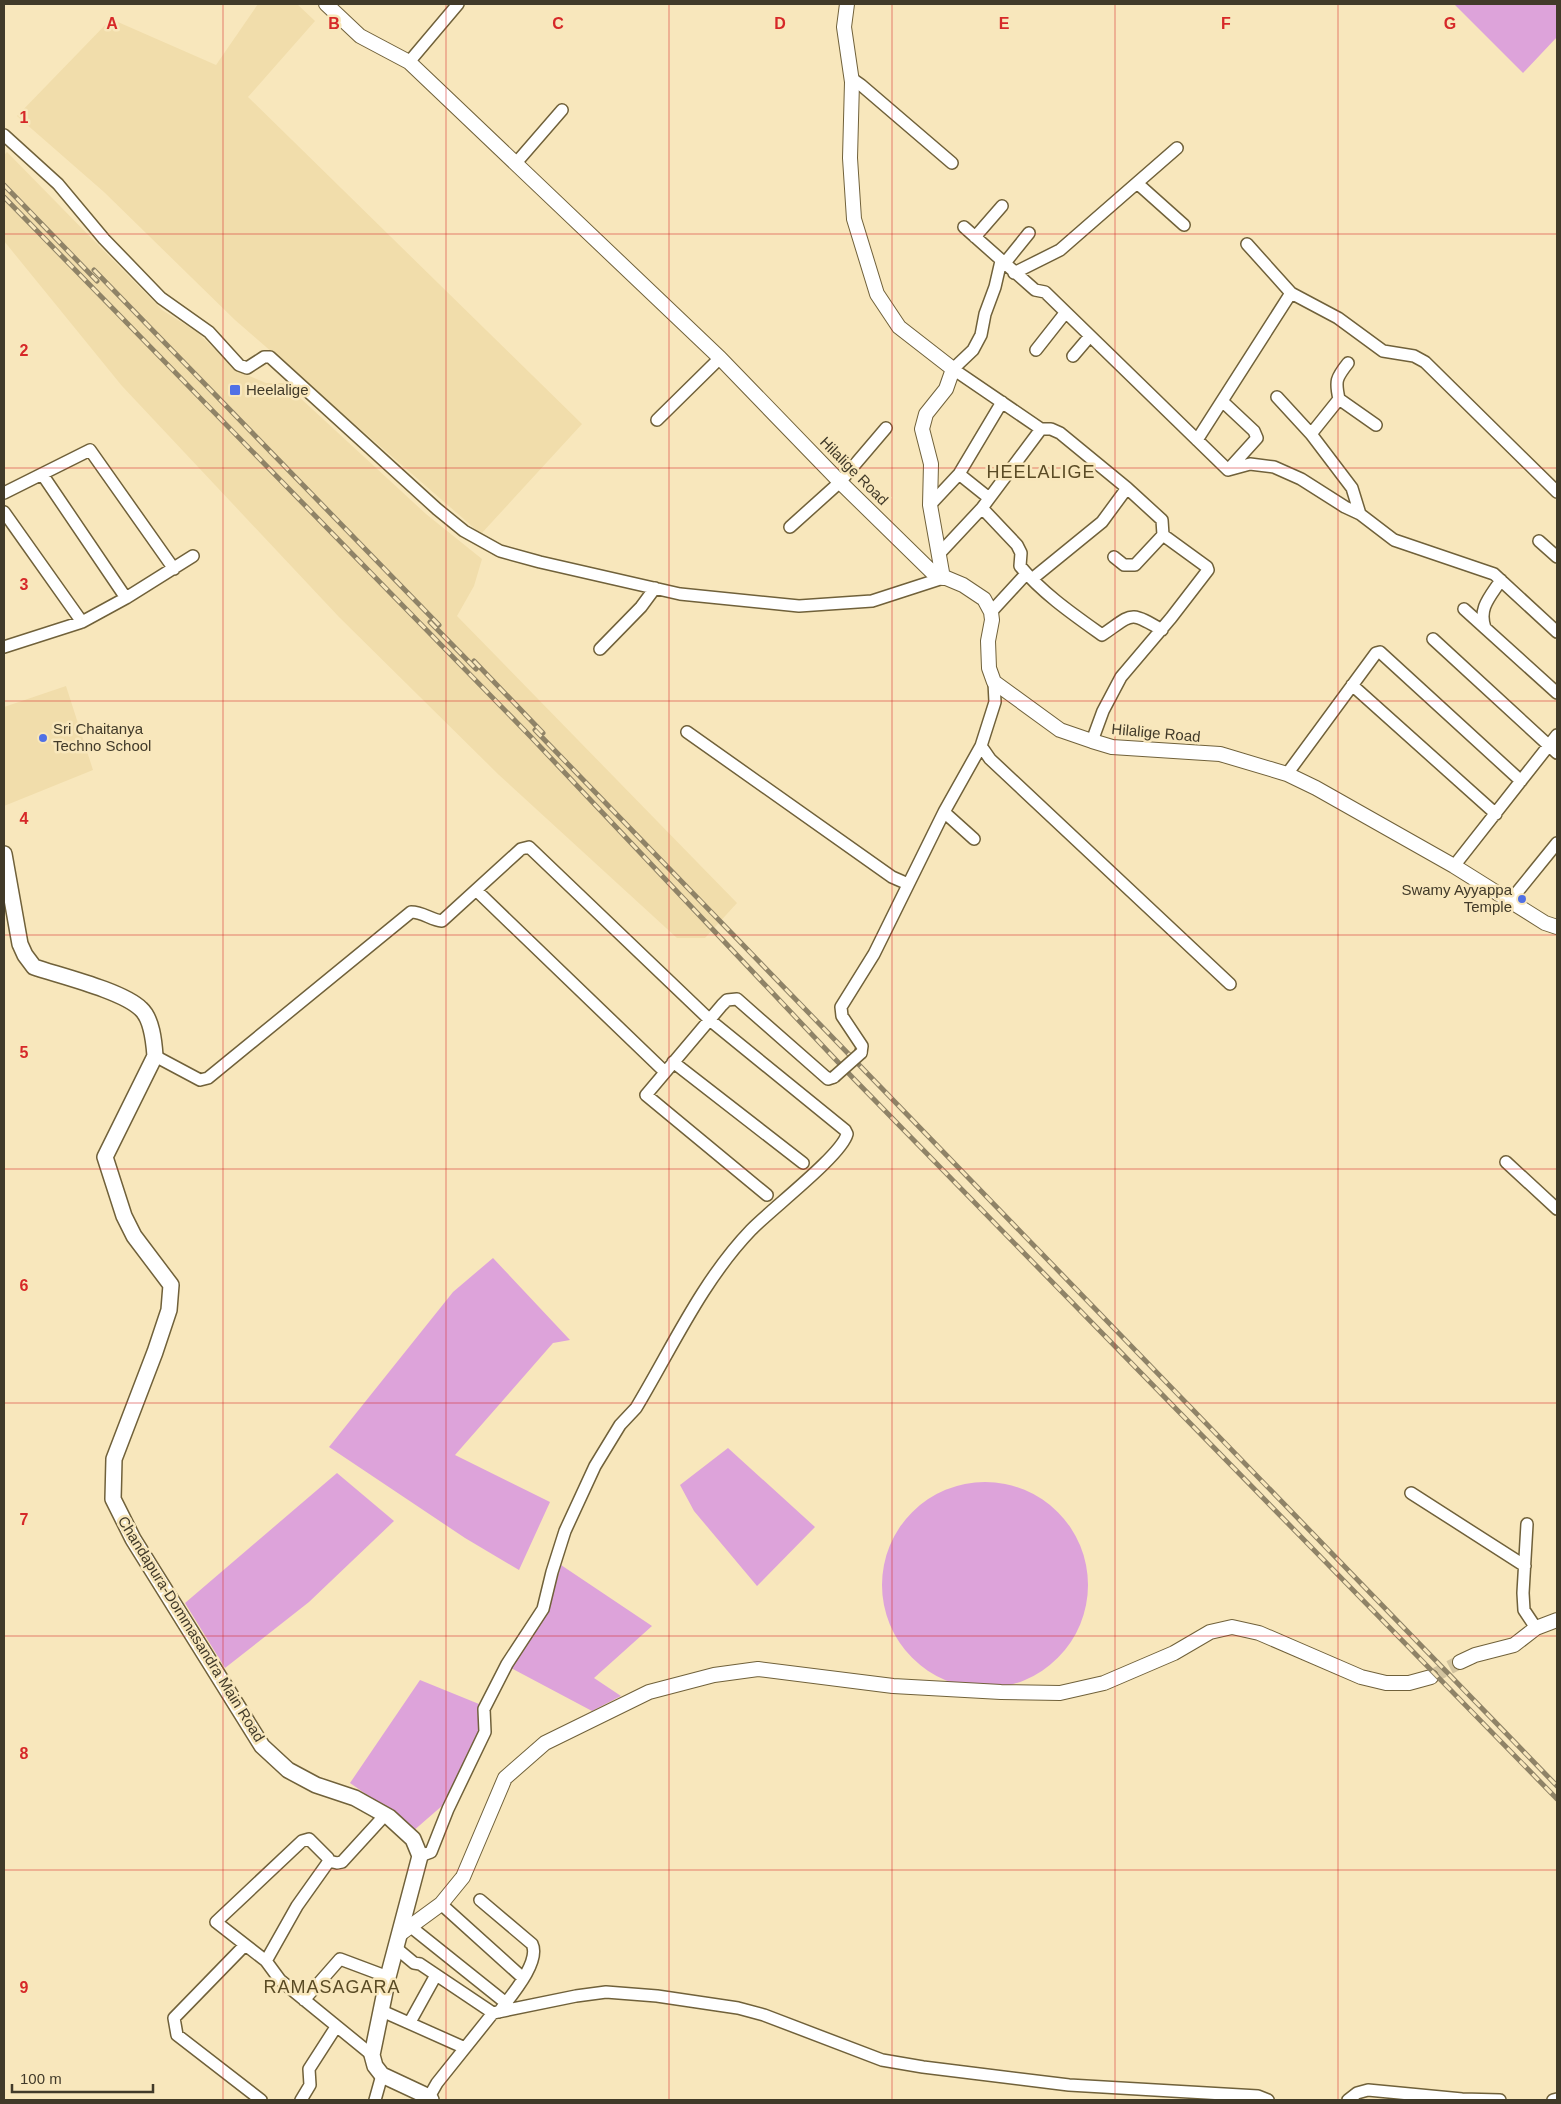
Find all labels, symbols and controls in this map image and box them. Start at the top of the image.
text: A [106,15,118,32]
text: B [328,15,340,32]
text: C [552,15,564,32]
text: D [774,15,786,32]
text: E [999,15,1010,32]
text: F [1221,15,1231,32]
text: G [1444,15,1456,32]
text: 1 [20,109,29,126]
text: 2 [20,342,29,359]
place label: Heelalige [246,381,309,398]
marker: Heelalige [228,383,242,397]
street label: Hilalige Road [817,433,892,508]
district label: HEELALIGE [986,462,1096,482]
text: 3 [20,576,29,593]
place label: Sri Chaitanya Techno School [53,720,151,754]
street label: Hilalige Road [1111,720,1201,745]
marker: Sri Chaitanya Techno School [37,732,49,744]
text: 4 [20,810,29,827]
place label: Swamy Ayyappa Temple [1401,881,1513,915]
marker: Swamy Ayyappa Temple [1516,893,1528,905]
text: 5 [20,1044,29,1061]
text: 6 [20,1277,29,1294]
text: 7 [20,1511,29,1528]
street label: Chandapura-Dommasandra Main Road [115,1513,268,1745]
text: 8 [20,1745,29,1762]
district label: RAMASAGARA [263,1977,401,1997]
text: 9 [20,1979,29,1996]
scale bar [12,2062,154,2094]
text: 100 m [20,2070,62,2087]

